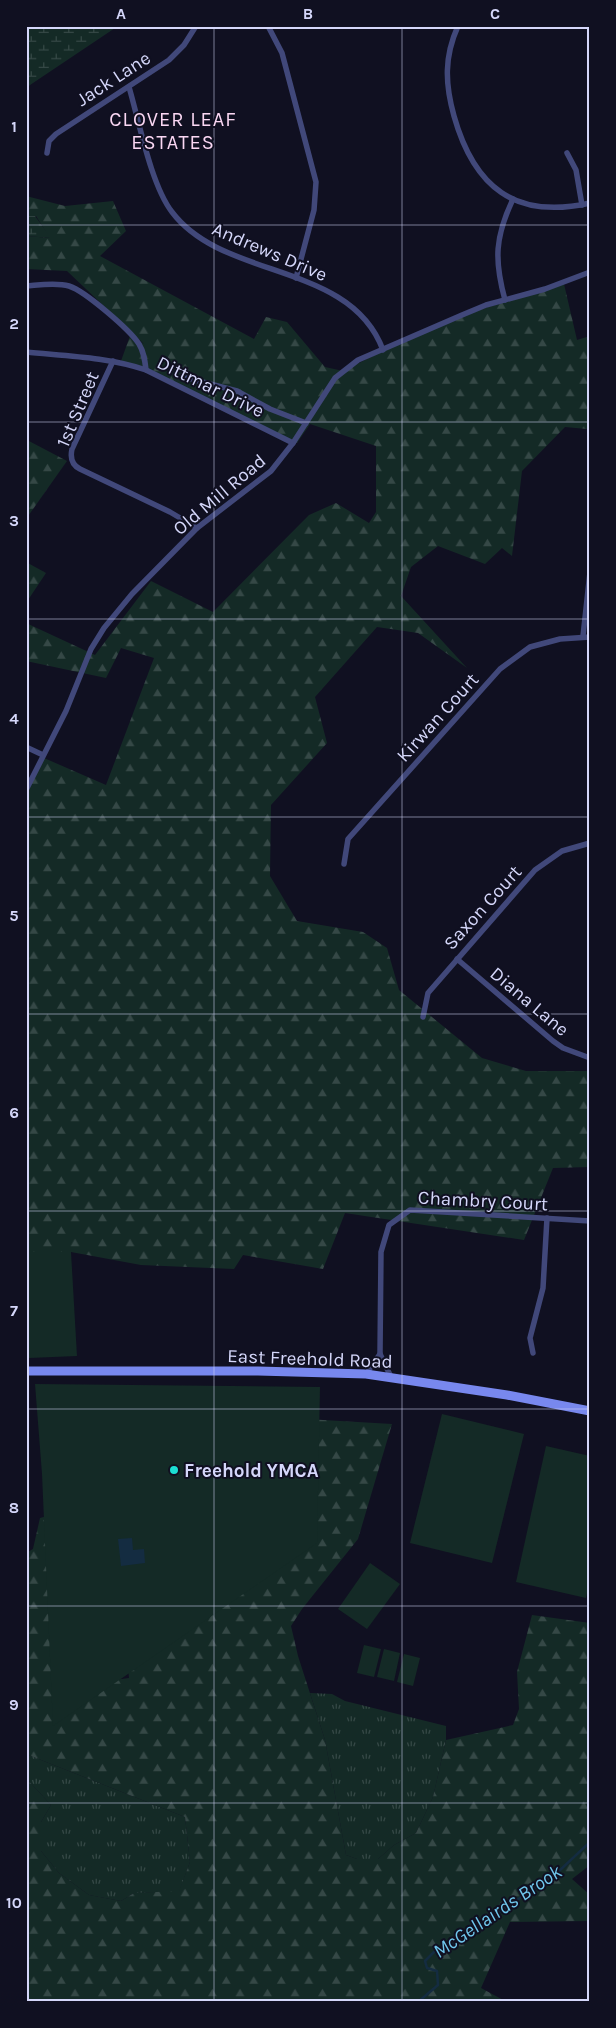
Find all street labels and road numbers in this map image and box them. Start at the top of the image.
street label: Jack Lane [72,47,155,111]
street label: Andrews Drive [209,218,330,286]
street label: Dittmar Drive [153,351,268,422]
street label: 1st Street [52,368,104,451]
street label: Old Mill Road [169,450,270,540]
street label: Kirwan Court [392,669,483,767]
street label: Saxon Court [439,861,526,954]
street label: Diana Lane [486,963,573,1041]
street label: Chambry Court [417,1187,549,1215]
street label: East Freehold Road [227,1345,393,1373]

